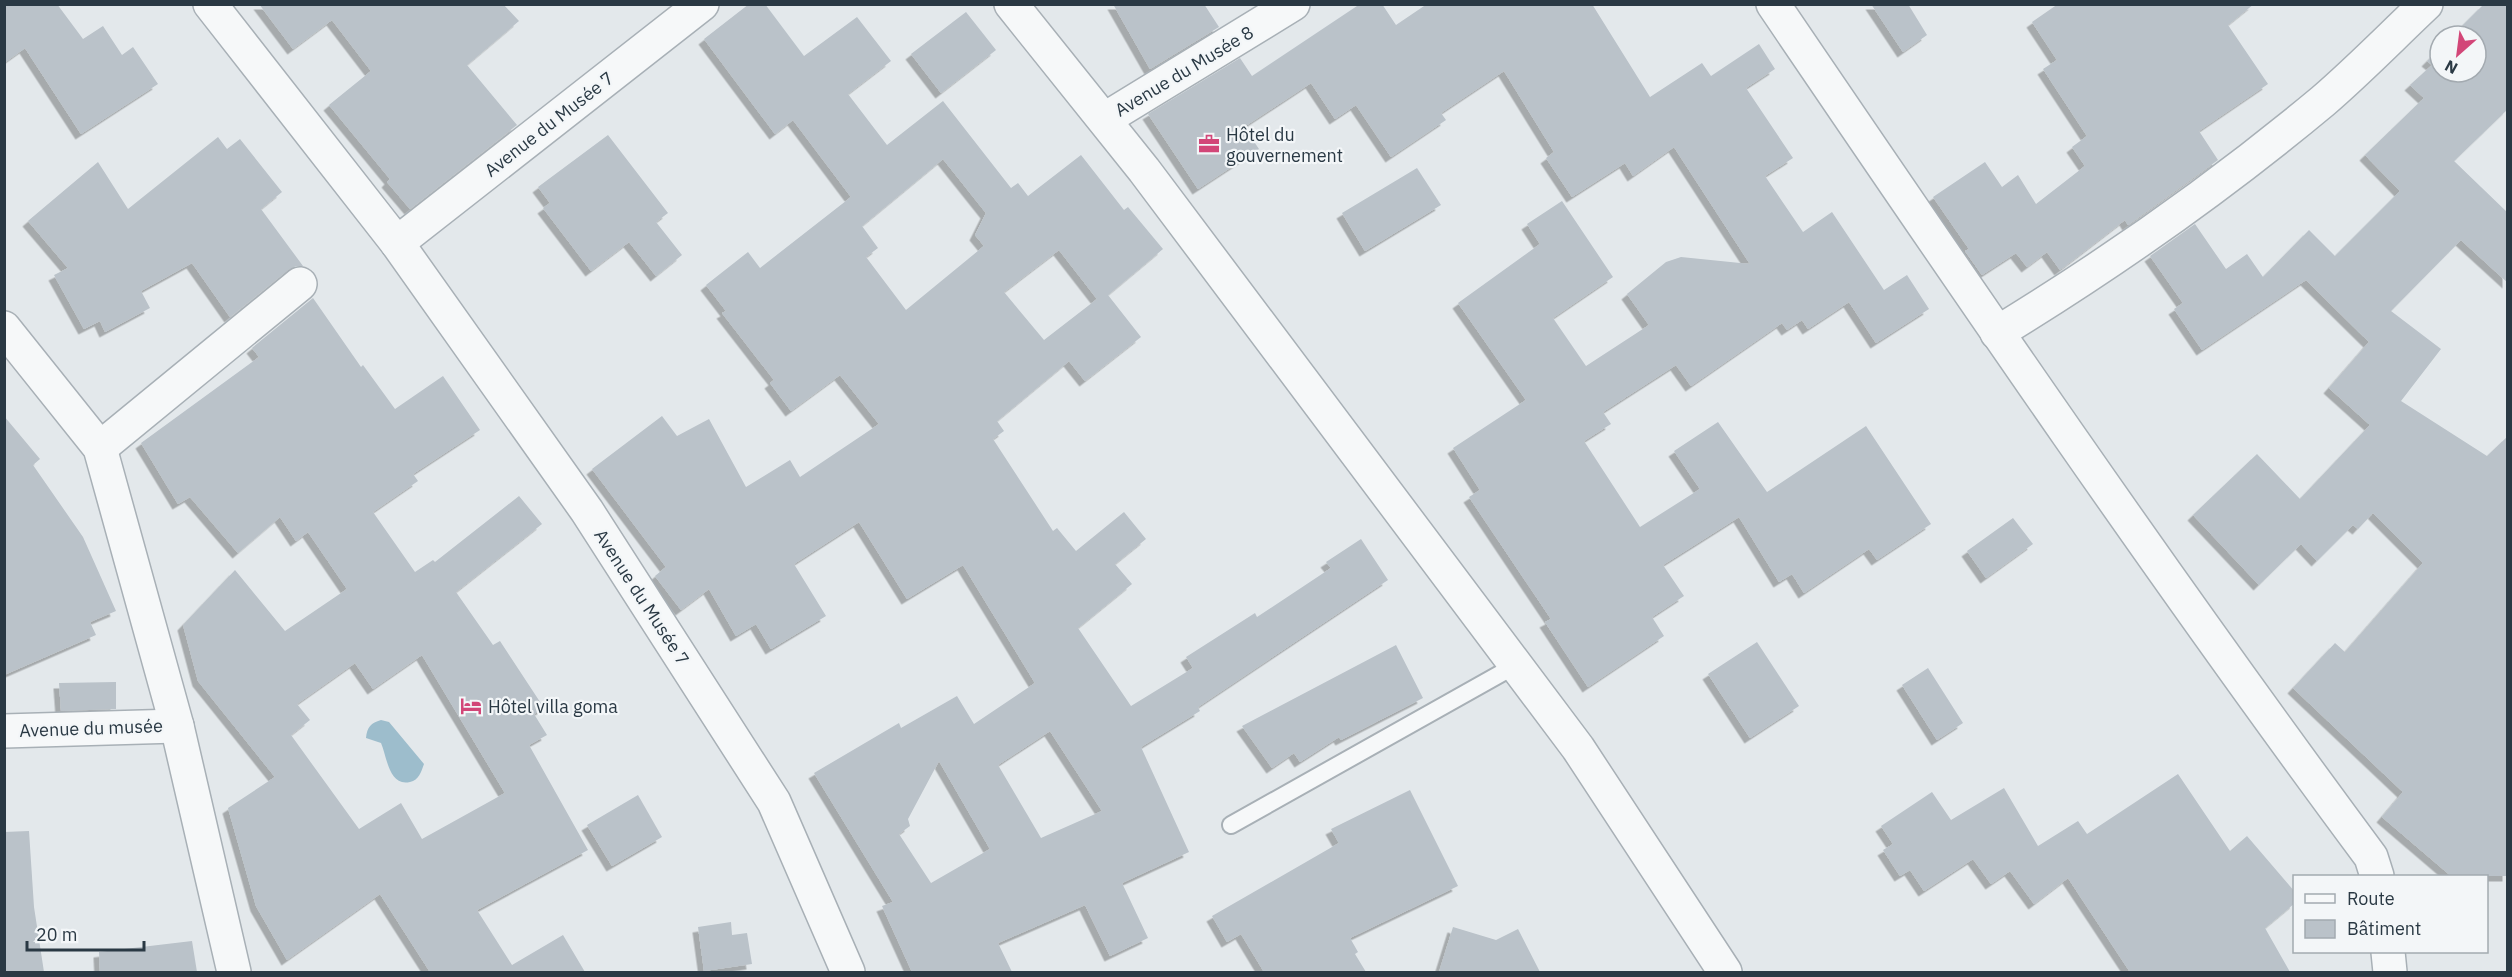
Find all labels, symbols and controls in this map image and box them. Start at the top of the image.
street label: Avenue du Musée 8 [1110,21,1258,121]
north arrow [2428,24,2488,84]
text: N [2441,56,2461,79]
street label: Avenue du Musée 7 [480,66,618,182]
place label: Hôtel du gouvernement [1226,123,1343,167]
office icon: Hôtel du gouvernement [1197,132,1221,156]
street label: Avenue du Musée 7 [589,525,695,669]
hotel icon: Hôtel villa goma [459,694,483,718]
place label: Hôtel villa goma [488,695,618,718]
street label: Avenue du musée [19,714,163,742]
legend [2293,875,2488,953]
text: Route [2347,887,2395,910]
scale bar [27,914,144,952]
text: Bâtiment [2347,917,2421,940]
text: 20 m [36,923,78,946]

